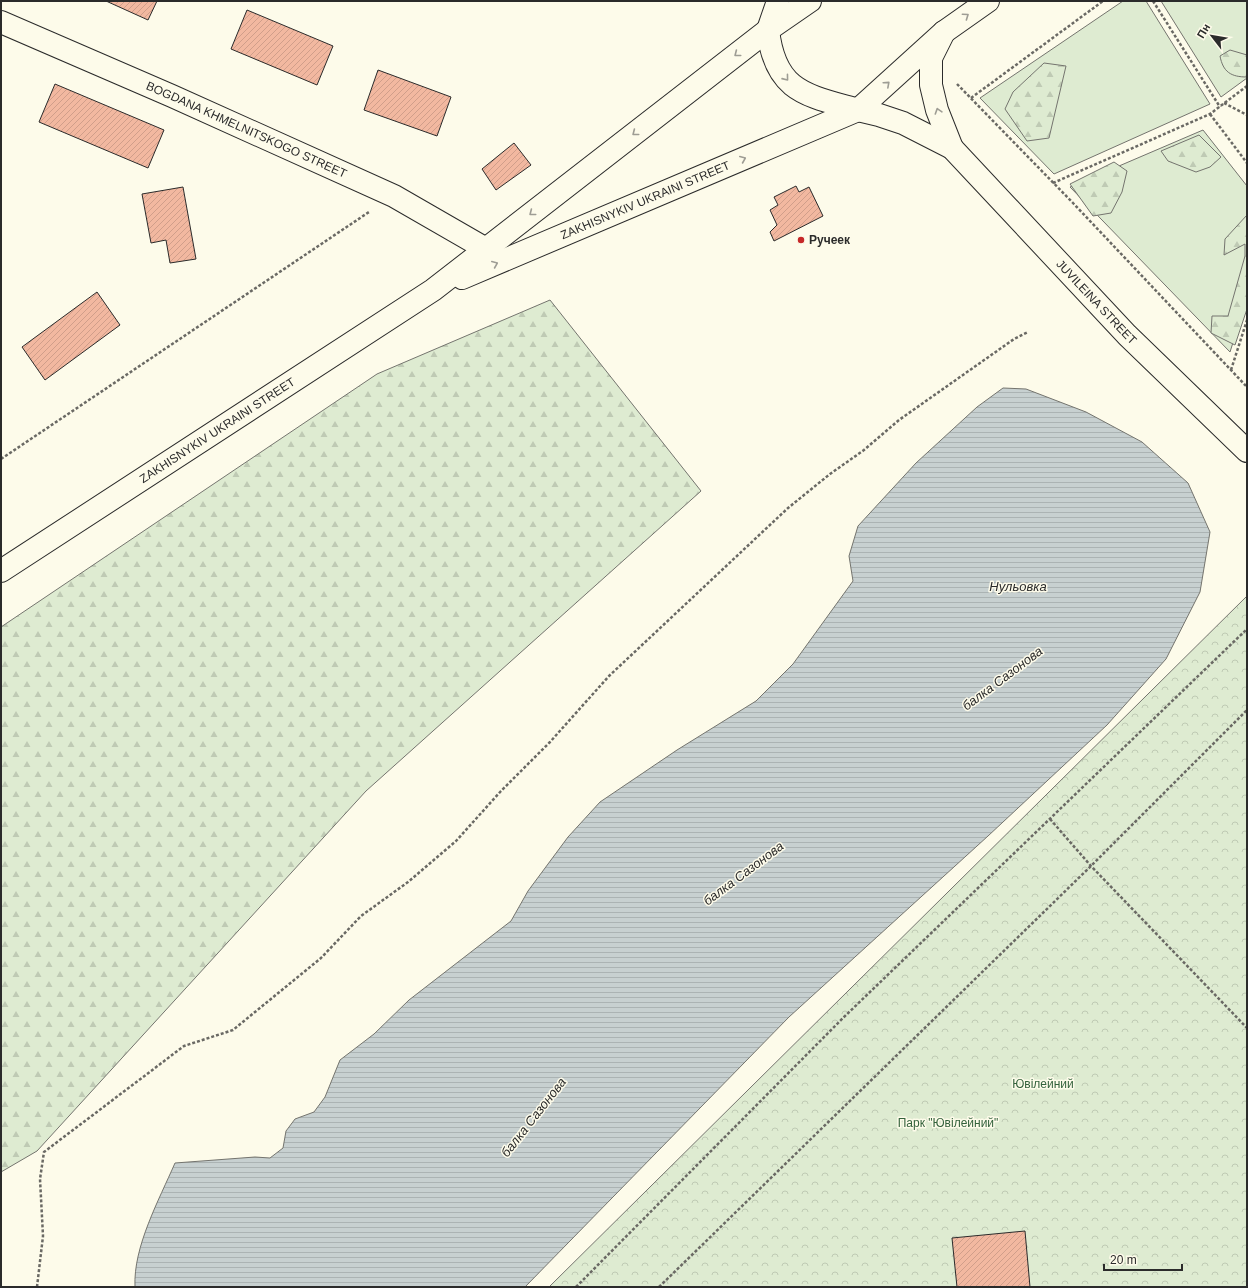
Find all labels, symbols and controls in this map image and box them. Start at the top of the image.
one-way arrow [962,14,969,21]
north arrow [1192,16,1232,56]
text: Пн [1195,22,1212,40]
one-way arrow [735,49,742,56]
one-way arrow [781,74,788,81]
street label: BOGDANA KHMELNITSKOGO STREET [144,79,349,181]
one-way arrow [882,81,890,89]
one-way arrow [934,108,943,115]
one-way arrow [632,129,639,136]
one-way arrow [740,155,747,163]
street label: ZAKHISNYKIV UKRAINI STREET [559,158,732,242]
one-way arrow [529,209,536,216]
place label: Ручеек [809,233,851,247]
marker: Ручеек [796,235,806,245]
street label: JUVILEINA STREET [1053,257,1140,348]
one-way arrow [490,261,498,269]
street label: ZAKHISNYKIV UKRAINI STREET [137,374,298,486]
water label: Нульовка [989,579,1047,594]
water label: балка Сазонова [959,643,1045,713]
water label: балка Сазонова [700,838,786,908]
water label: балка Сазонова [498,1075,569,1160]
park label: Ювілейний [1012,1077,1074,1091]
park label: Парк "Ювілейний" [898,1116,998,1130]
scale bar [1104,1246,1182,1272]
text: 20 m [1110,1253,1137,1267]

